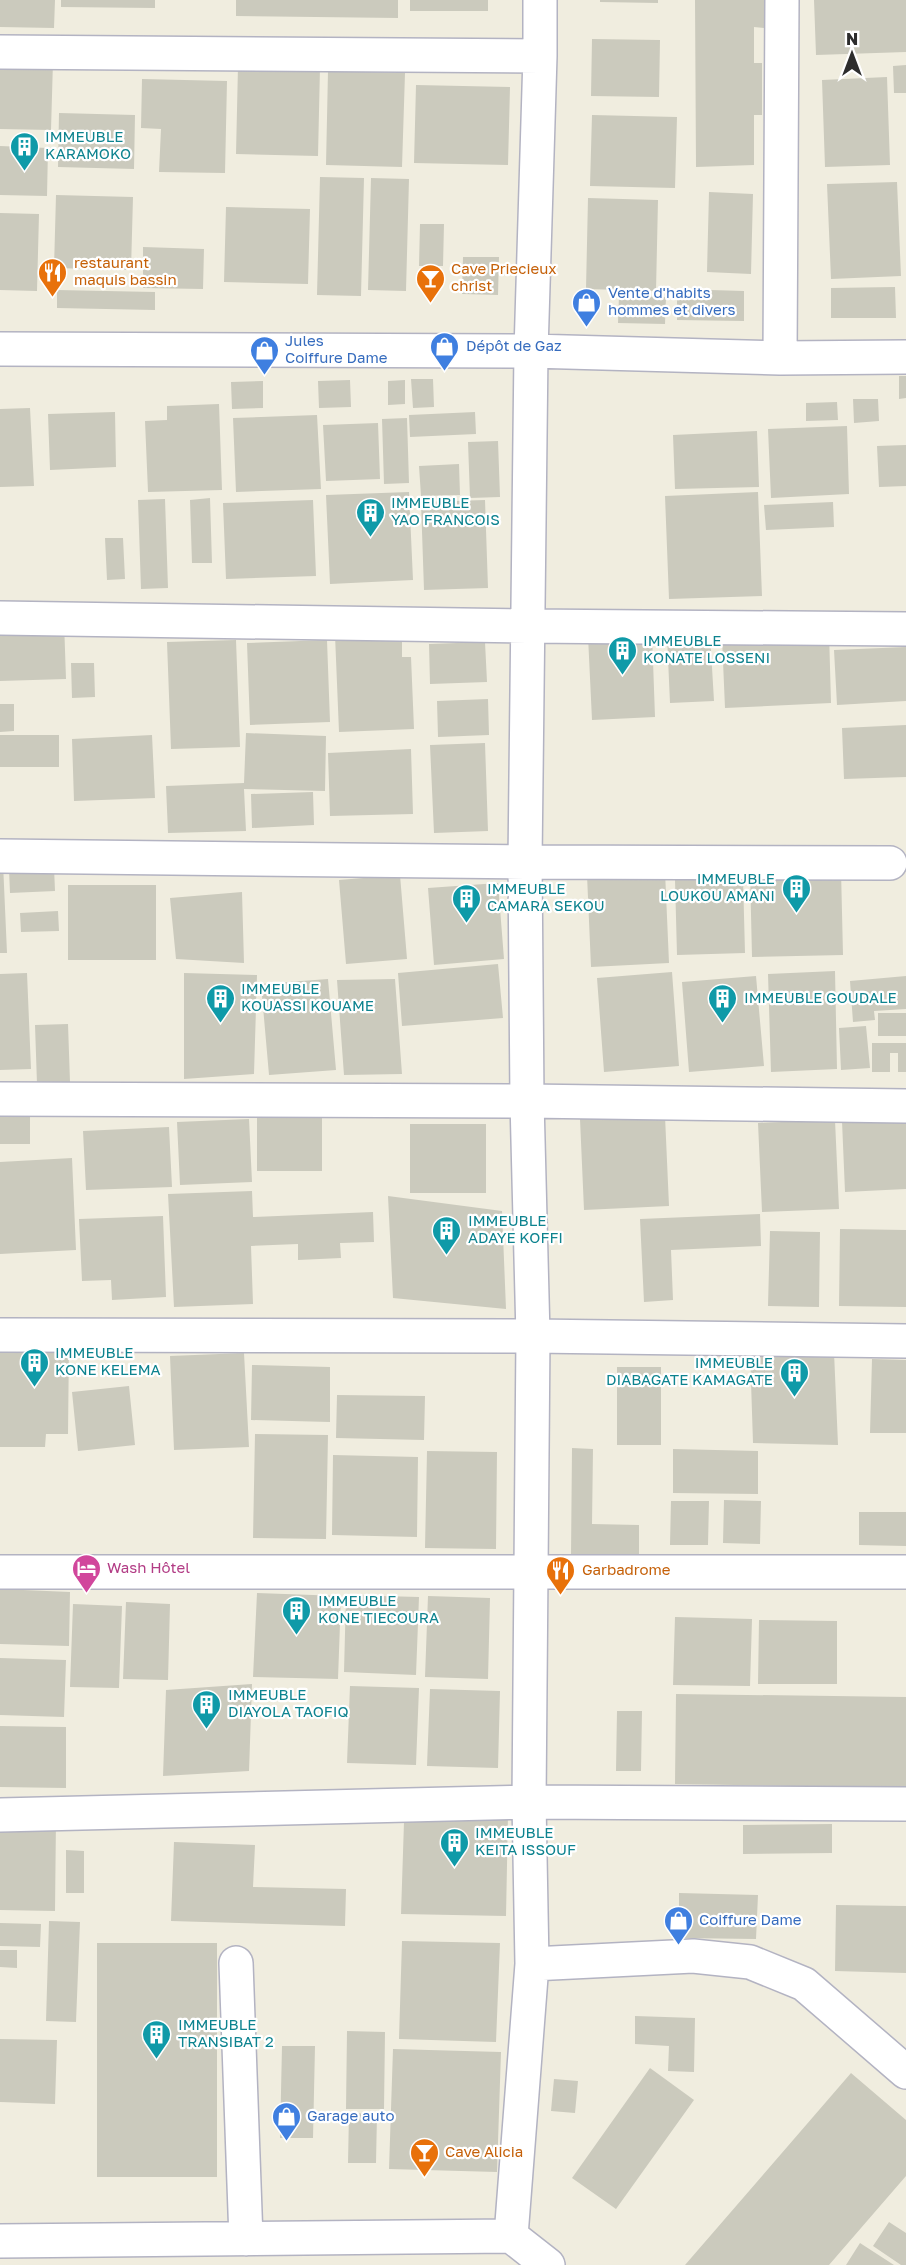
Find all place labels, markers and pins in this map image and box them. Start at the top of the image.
place label: IMMEUBLE KARAMOKO [45,127,131,162]
building icon: IMMEUBLE KARAMOKO [8,130,40,172]
place label: restaurant maquis bassin [74,253,177,288]
restaurant icon: restaurant maquis bassin [37,256,69,298]
place label: Cave Priecieux christ [451,259,557,294]
bar icon: Cave Priecieux christ [414,262,446,304]
place label: Vente d'habits hommes et divers [608,283,736,318]
shop icon: Vente d'habits hommes et divers [571,286,603,328]
shop icon: Dépôt de Gaz [429,330,461,372]
place label: Jules Coiffure Dame [285,331,388,366]
shop icon: Jules Coiffure Dame [248,334,280,376]
place label: Dépôt de Gaz [466,336,562,354]
place label: IMMEUBLE YAO FRANCOIS [391,493,500,528]
building icon: IMMEUBLE YAO FRANCOIS [354,496,386,538]
place label: IMMEUBLE KONATE LOSSENI [643,631,770,666]
building icon: IMMEUBLE KONATE LOSSENI [606,634,638,676]
place label: IMMEUBLE LOUKOU AMANI [660,869,775,904]
building icon: IMMEUBLE LOUKOU AMANI [780,872,812,914]
place label: IMMEUBLE CAMARA SEKOU [487,879,605,914]
building icon: IMMEUBLE CAMARA SEKOU [450,882,482,924]
place label: IMMEUBLE KOUASSI KOUAME [241,979,374,1014]
building icon: IMMEUBLE KOUASSI KOUAME [204,982,236,1024]
building icon: IMMEUBLE GOUDALE [707,982,739,1024]
place label: IMMEUBLE GOUDALE [744,988,897,1006]
place label: IMMEUBLE ADAYE KOFFI [468,1211,563,1246]
building icon: IMMEUBLE ADAYE KOFFI [431,1214,463,1256]
place label: IMMEUBLE KONE KELEMA [55,1343,161,1378]
building icon: IMMEUBLE KONE KELEMA [18,1346,50,1388]
place label: IMMEUBLE DIABAGATE KAMAGATE [606,1353,773,1388]
building icon: IMMEUBLE DIABAGATE KAMAGATE [778,1356,810,1398]
hotel icon: Wash Hôtel [70,1552,102,1594]
restaurant icon: Garbadrome [545,1554,577,1596]
place label: Wash Hôtel [107,1558,190,1576]
place label: Garbadrome [582,1560,671,1578]
place label: IMMEUBLE KONE TIECOURA [318,1591,439,1626]
building icon: IMMEUBLE KONE TIECOURA [281,1594,313,1636]
place label: IMMEUBLE DIAYOLA TAOFIQ [228,1685,349,1720]
building icon: IMMEUBLE DIAYOLA TAOFIQ [191,1688,223,1730]
place label: IMMEUBLE KEITA ISSOUF [475,1823,576,1858]
building icon: IMMEUBLE KEITA ISSOUF [438,1826,470,1868]
shop icon: Coiffure Dame [662,1904,694,1946]
place label: Coiffure Dame [699,1910,802,1928]
place label: IMMEUBLE TRANSIBAT 2 [178,2015,274,2050]
building icon: IMMEUBLE TRANSIBAT 2 [141,2018,173,2060]
shop icon: Garage auto [270,2100,302,2142]
place label: Garage auto [307,2106,394,2124]
bar icon: Cave Alicia [408,2136,440,2178]
place label: Cave Alicia [445,2142,523,2160]

